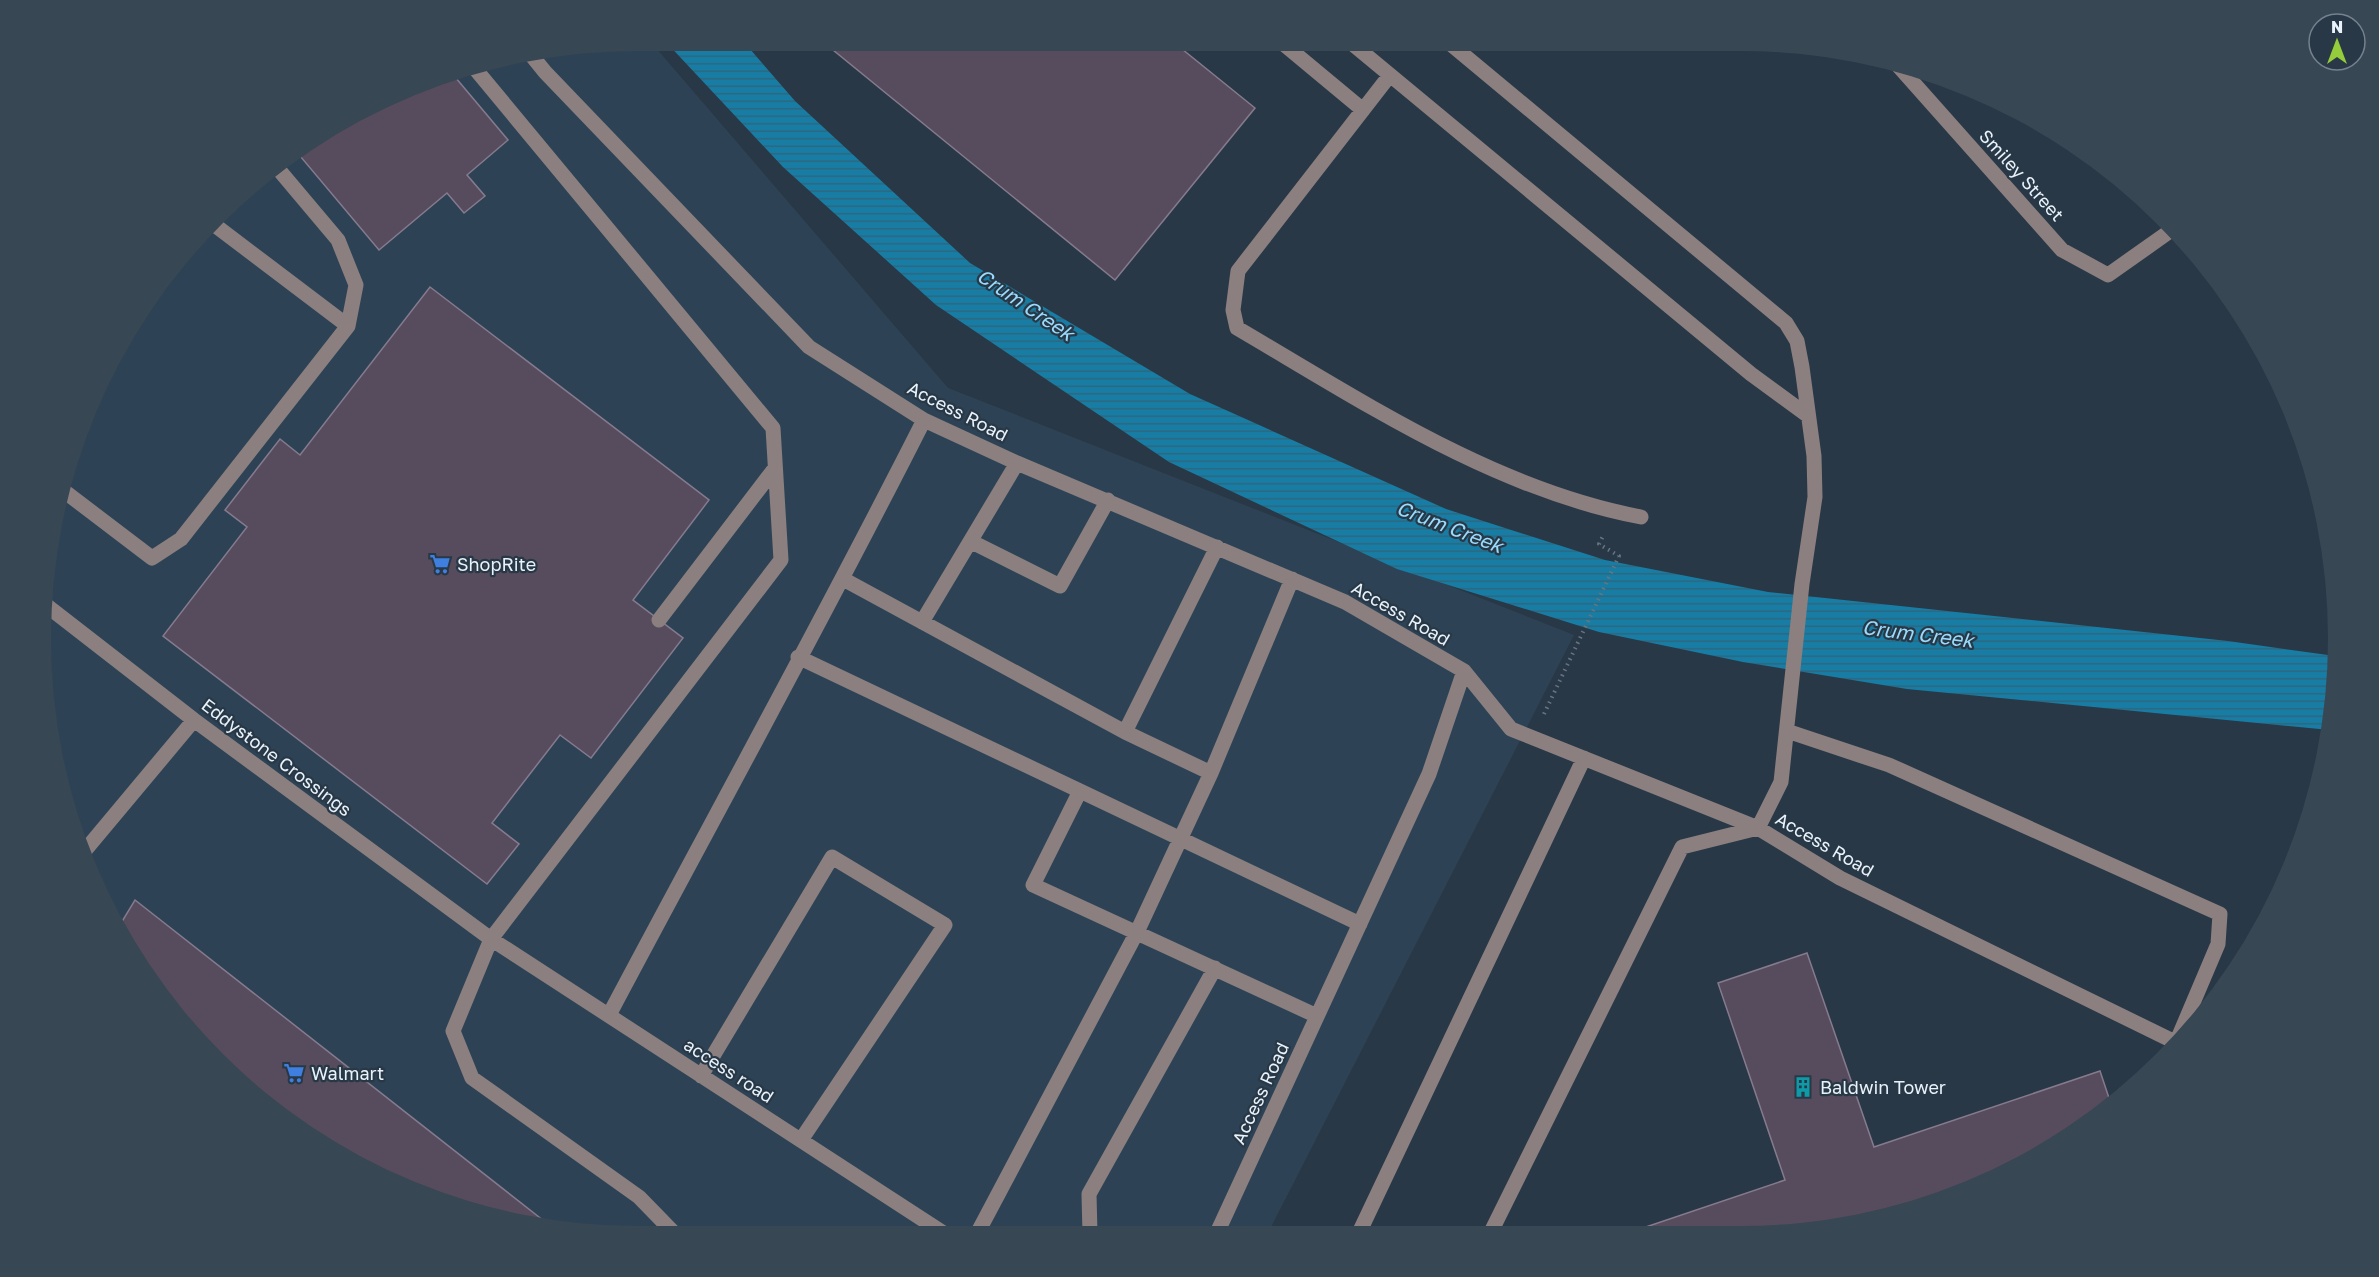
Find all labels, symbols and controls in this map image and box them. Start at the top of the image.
north arrow [2307,12,2367,72]
text: N [2331,17,2343,37]
street label: Smiley Street [1975,125,2069,225]
water label: Crum Creek [973,263,1081,347]
street label: Access Road [904,376,1012,446]
water label: Crum Creek [1393,495,1509,558]
supermarket icon: ShopRite [428,552,452,576]
place label: ShopRite [457,553,536,575]
street label: Access Road [1348,576,1454,650]
water label: Crum Creek [1861,614,1978,652]
street label: Eddystone Crossings [198,693,356,821]
street label: Access Road [1772,807,1878,881]
street label: access road [680,1033,778,1107]
street label: Access Road [1227,1039,1293,1147]
supermarket icon: Walmart [282,1061,306,1085]
place label: Walmart [311,1062,384,1084]
building icon: Baldwin Tower [1791,1075,1815,1099]
place label: Baldwin Tower [1820,1076,1946,1098]

